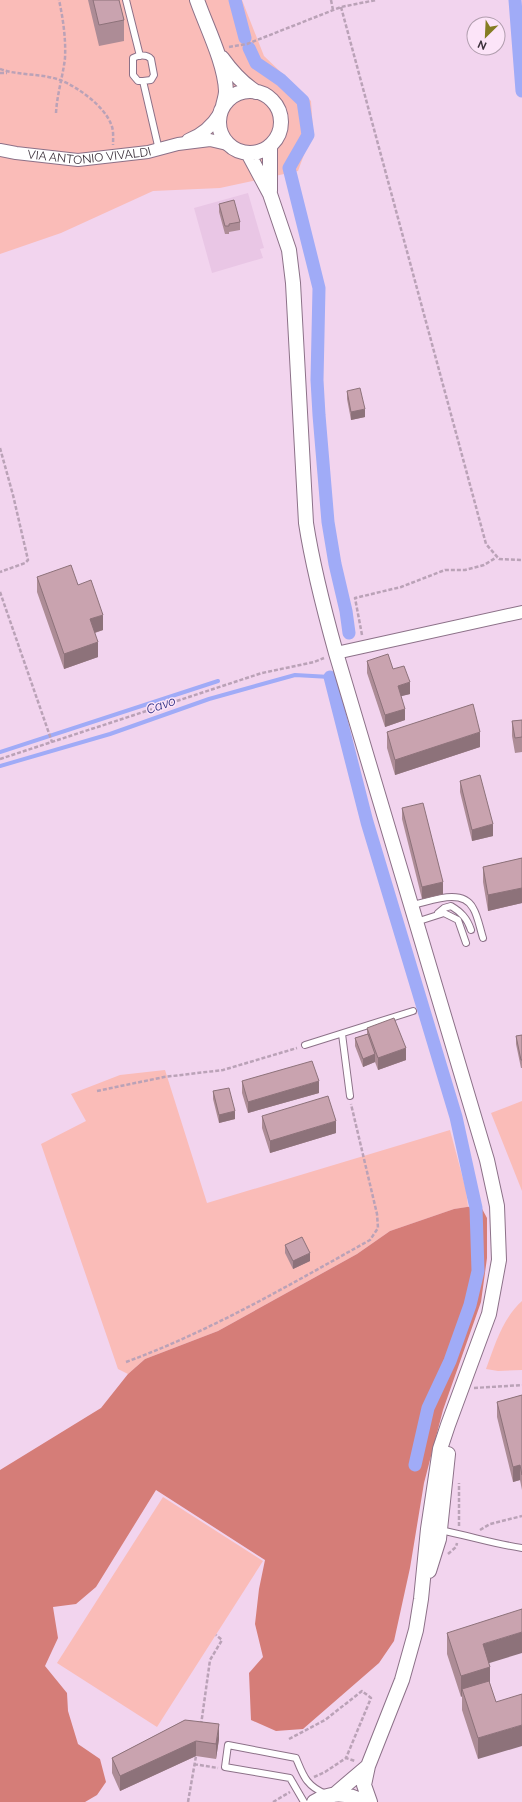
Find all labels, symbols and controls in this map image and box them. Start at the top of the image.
north arrow [466,16,506,56]
text: N [476,37,489,52]
street label: VIA ANTONIO VIVALDI [27,144,153,167]
water label: Cavo [144,693,178,717]

